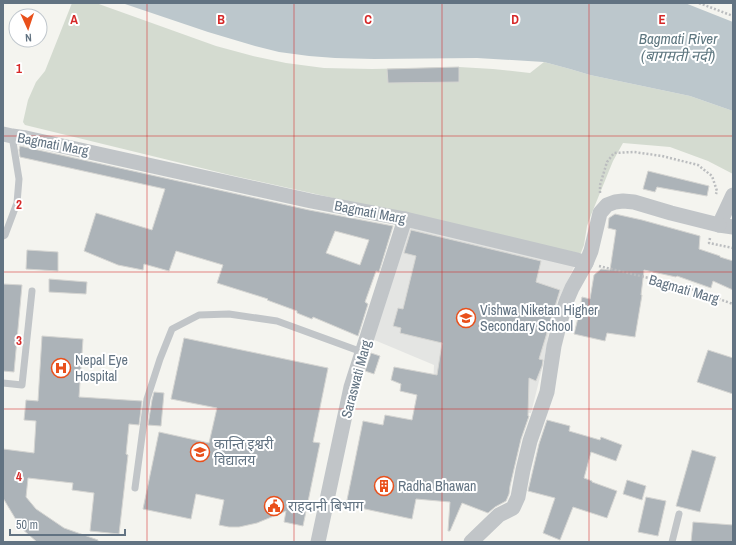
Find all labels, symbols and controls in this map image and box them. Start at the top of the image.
north arrow [8,8,48,48]
text: A [70,11,78,28]
text: B [217,11,225,28]
text: C [364,11,372,28]
text: D [511,11,519,28]
text: E [658,11,666,28]
water label: Bagmati River (बागमती नदी) [639,28,718,66]
text: N [25,31,32,45]
text: 1 [16,60,22,77]
street label: Bagmati Marg [16,128,91,160]
text: 2 [16,196,22,213]
street label: Bagmati Marg [333,196,408,228]
street label: Bagmati Marg [647,270,722,308]
place label: Vishwa Niketan Higher Secondary School [480,301,598,335]
school or university icon: Vishwa Niketan Higher Secondary School [455,307,477,329]
text: 3 [16,332,22,349]
street label: Saraswati Marg [337,337,375,420]
place label: Nepal Eye Hospital [75,351,128,385]
hospital icon: Nepal Eye Hospital [50,357,72,379]
place label: कान्ति इश्वरी विद्यालय [214,435,274,469]
school or university icon: कान्ति इश्वरी विद्यालय [189,441,211,463]
text: 4 [16,468,22,485]
building icon: Radha Bhawan [373,475,395,497]
place label: Radha Bhawan [398,477,477,495]
public building icon: राहदानी बिभाग [263,495,285,517]
place label: राहदानी बिभाग [288,497,365,515]
scale bar [10,511,125,537]
text: 50 m [16,517,38,533]

